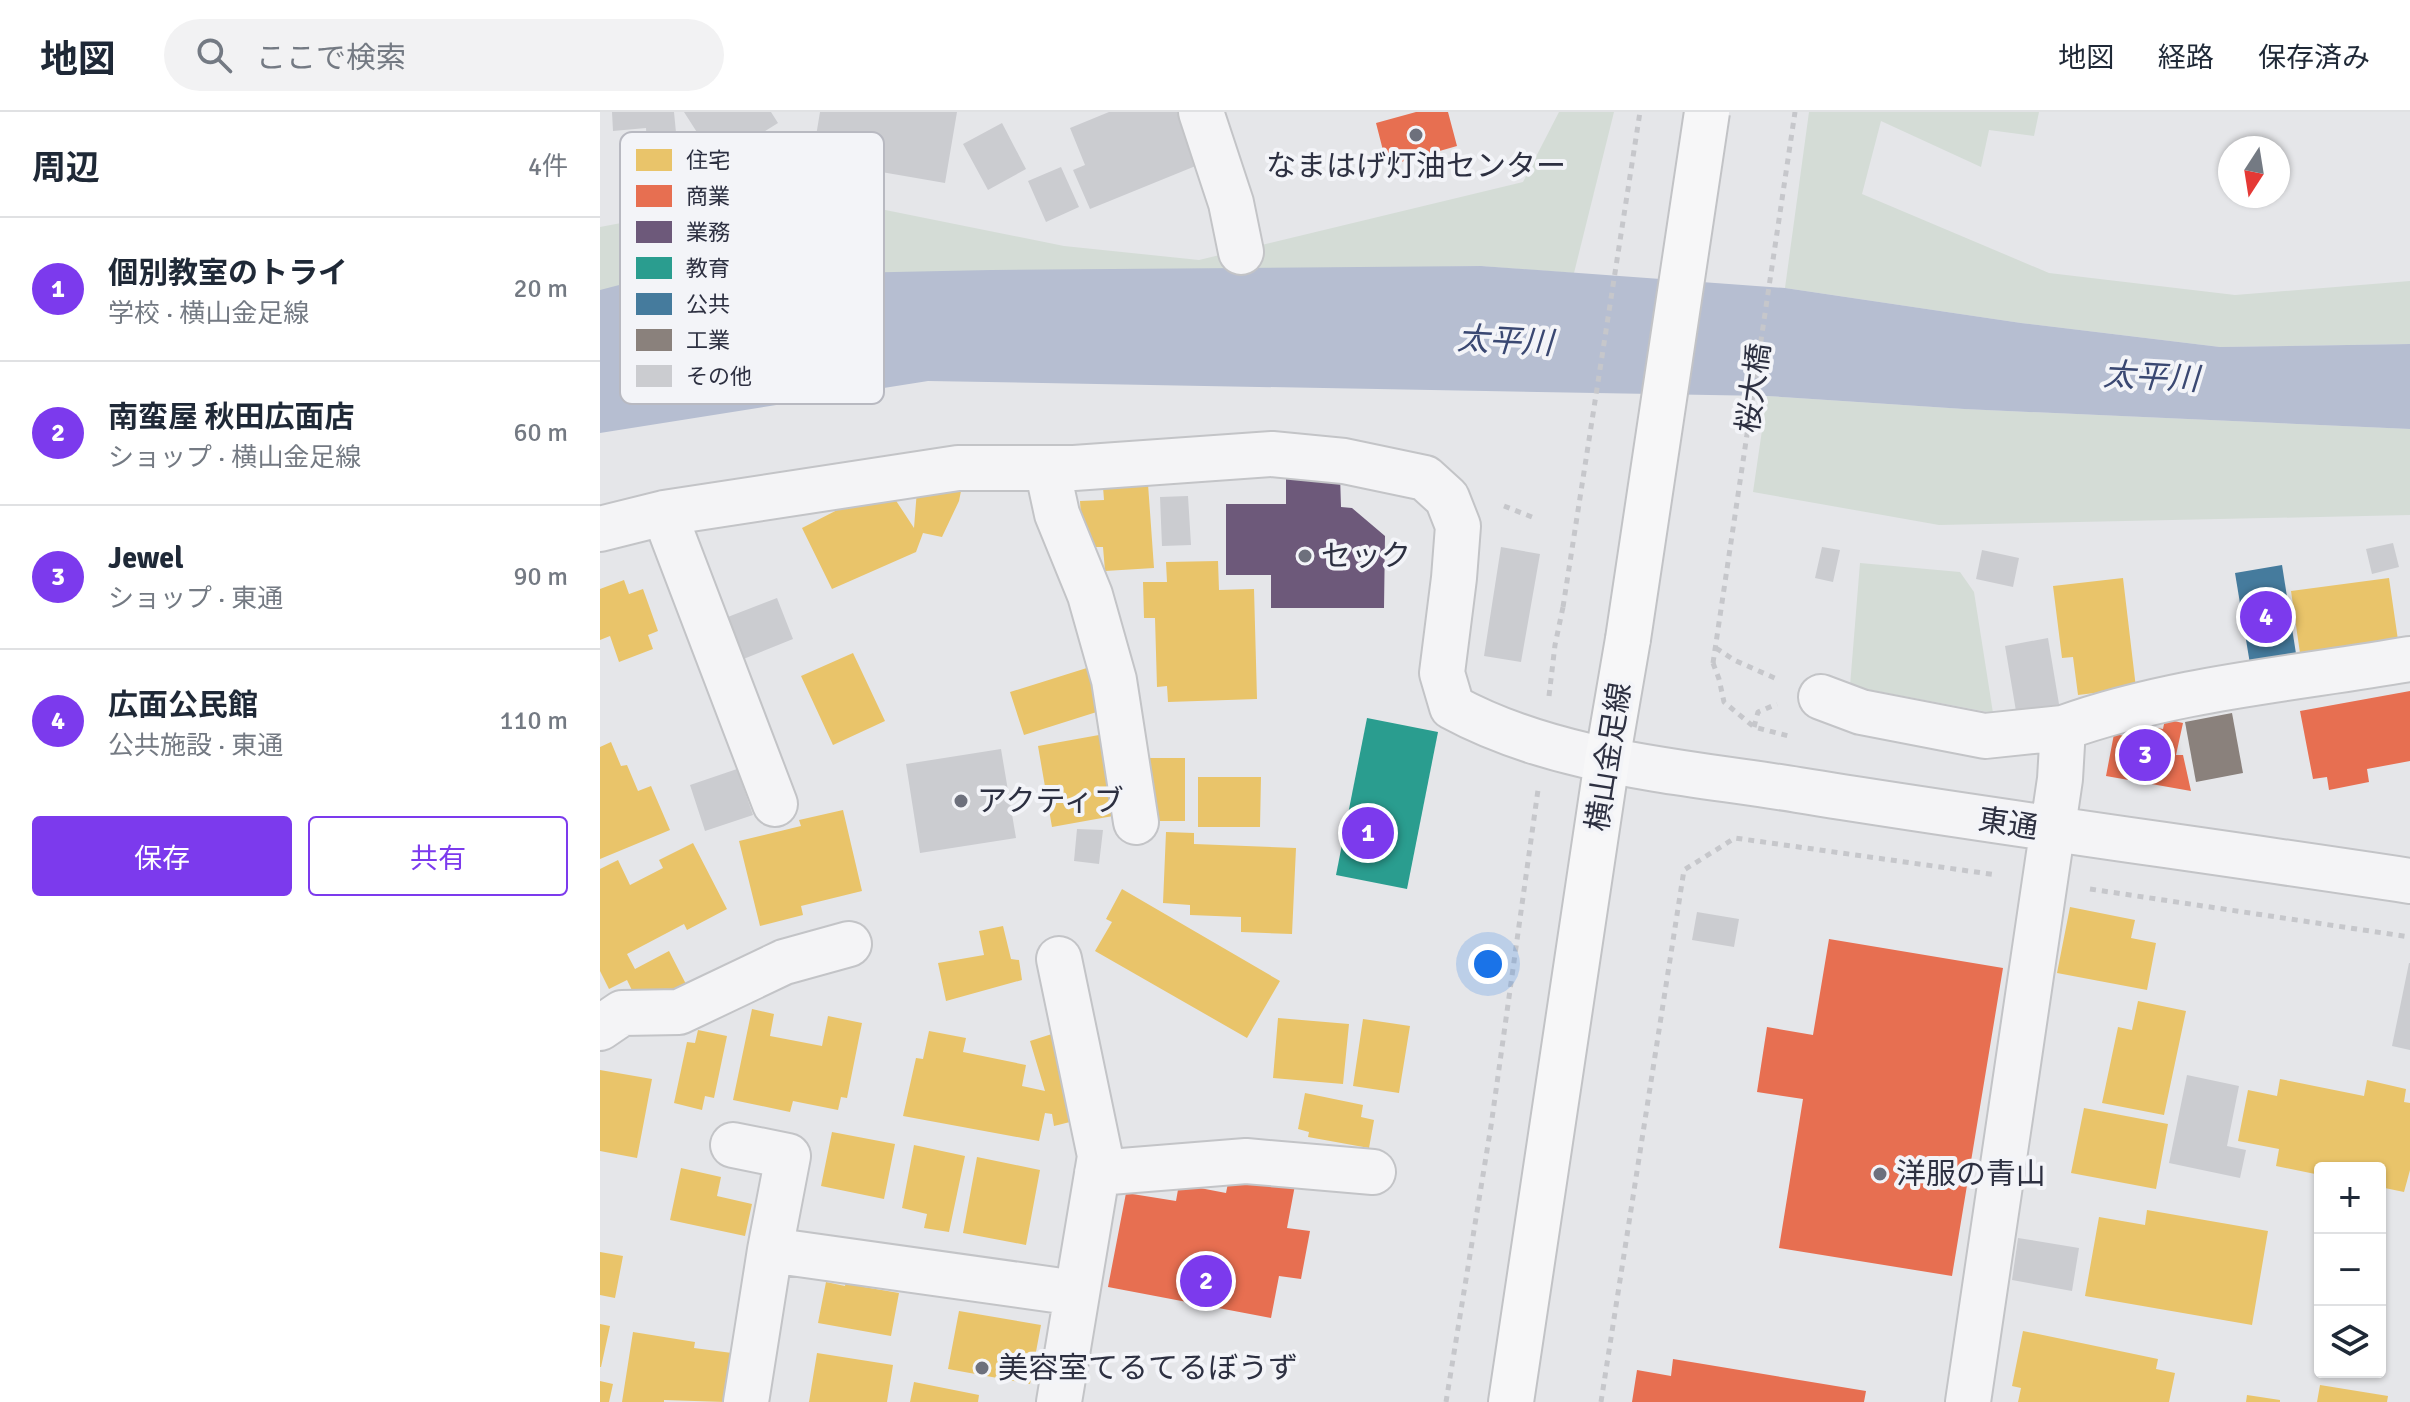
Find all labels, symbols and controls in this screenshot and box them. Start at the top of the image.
search box [164,19,724,91]
icon: search [192,33,236,77]
text: 地図 [40,36,116,83]
text: ここで検索 [256,40,406,77]
text: 地図 [2058,41,2114,75]
text: 経路 [2158,41,2214,75]
text: 保存済み [2258,41,2370,75]
marker: なまはげ灯油センター [1407,126,1425,144]
legend [620,132,884,404]
north arrow [2218,136,2290,208]
text: 周辺 [32,147,100,189]
text: 住宅 [686,147,730,174]
place label: なまはげ灯油センター [1266,148,1566,185]
text: 4件 [528,151,568,183]
text: 商業 [686,183,730,210]
text: 業務 [686,219,730,246]
text: 個別教室のトライ [108,255,348,292]
text: 教育 [686,255,730,282]
text: 1 [51,273,65,305]
text: 20 m [513,273,568,305]
text: 公共 [686,291,730,318]
text: 学校 · 横山金足線 [108,298,309,330]
water label: 太平川 [1456,319,1557,363]
text: 工業 [686,327,730,354]
street label: 桜大橋 [1729,341,1779,435]
water label: 太平川 [2102,355,2203,399]
text: その他 [686,363,752,390]
text: 南蛮屋 秋田広面店 [108,399,355,436]
text: 2 [51,417,65,449]
text: 60 m [513,417,568,449]
text: ショップ · 横山金足線 [108,442,361,474]
place label: セック [1321,538,1411,575]
text: Jewel [108,540,184,577]
marker: セック [1296,547,1314,565]
text: 3 [51,561,65,593]
text: 90 m [513,561,568,593]
text: ショップ · 東通 [108,583,283,615]
pin: 4 [2240,587,2292,647]
street label: 横山金足線 [1579,680,1639,834]
text: 広面公民館 [108,687,258,724]
text: 4 [51,705,65,737]
text: 110 m [499,705,568,737]
pin: 3 [2119,725,2171,785]
text: 公共施設 · 東通 [108,730,283,762]
place label: アクティブ [977,783,1124,820]
marker: アクティブ [952,792,970,810]
street label: 東通 [1975,801,2041,847]
pin: 1 [1342,803,1394,863]
button: 保存 [32,816,292,896]
button: 共有 [308,816,568,896]
your location [1468,944,1508,984]
place label: 洋服の青山 [1896,1156,2046,1193]
map controls [2314,1162,2386,1378]
button: + [2314,1162,2386,1234]
marker: 洋服の青山 [1871,1165,1889,1183]
button: − [2314,1234,2386,1306]
pin: 2 [1180,1251,1232,1311]
button: layers [2314,1306,2386,1378]
place label: 美容室てるてるぼうず [998,1350,1298,1387]
marker: 美容室てるてるぼうず [973,1359,991,1377]

